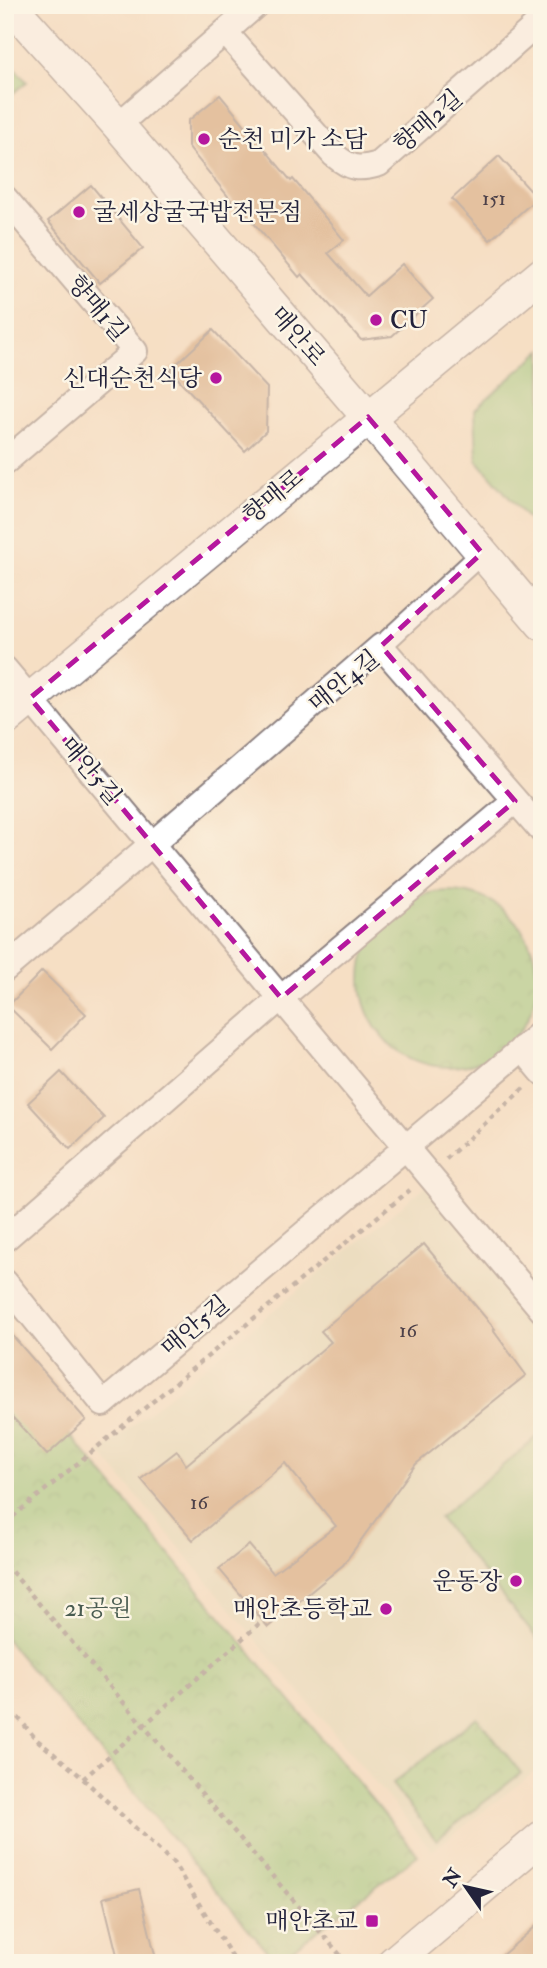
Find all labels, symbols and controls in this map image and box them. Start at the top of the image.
street label: 향매2길 [387,83,469,160]
place label: 순천 미가 소담 [218,124,368,155]
marker: 순천 미가 소담 [196,131,212,147]
house number: 151 [482,185,506,212]
place label: 굴세상굴국밥전문점 [93,197,302,228]
marker: 굴세상굴국밥전문점 [71,204,87,220]
street label: 향매1길 [61,268,135,348]
street label: 매안로 [263,300,332,373]
place label: CU [390,305,428,336]
marker: CU [368,312,384,328]
place label: 신대순천식당 [63,363,203,394]
marker: 신대순천식당 [208,370,224,386]
street label: 향매로 [237,462,310,531]
street label: 매안4길 [303,643,386,719]
street label: 매안5길 [53,731,128,812]
street label: 매안5길 [155,1289,236,1364]
house number: 16 [399,1317,418,1344]
house number: 16 [190,1489,209,1516]
place label: 운동장 [432,1566,503,1597]
marker: 운동장 [508,1573,524,1589]
park label: 21공원 [64,1593,132,1624]
place label: 매안초등학교 [233,1594,372,1625]
marker: 매안초등학교 [378,1601,394,1617]
north arrow [432,1853,502,1923]
text: N [437,1863,468,1893]
place label: 매안초교 [265,1906,358,1937]
marker: 매안초교 [364,1913,380,1929]

